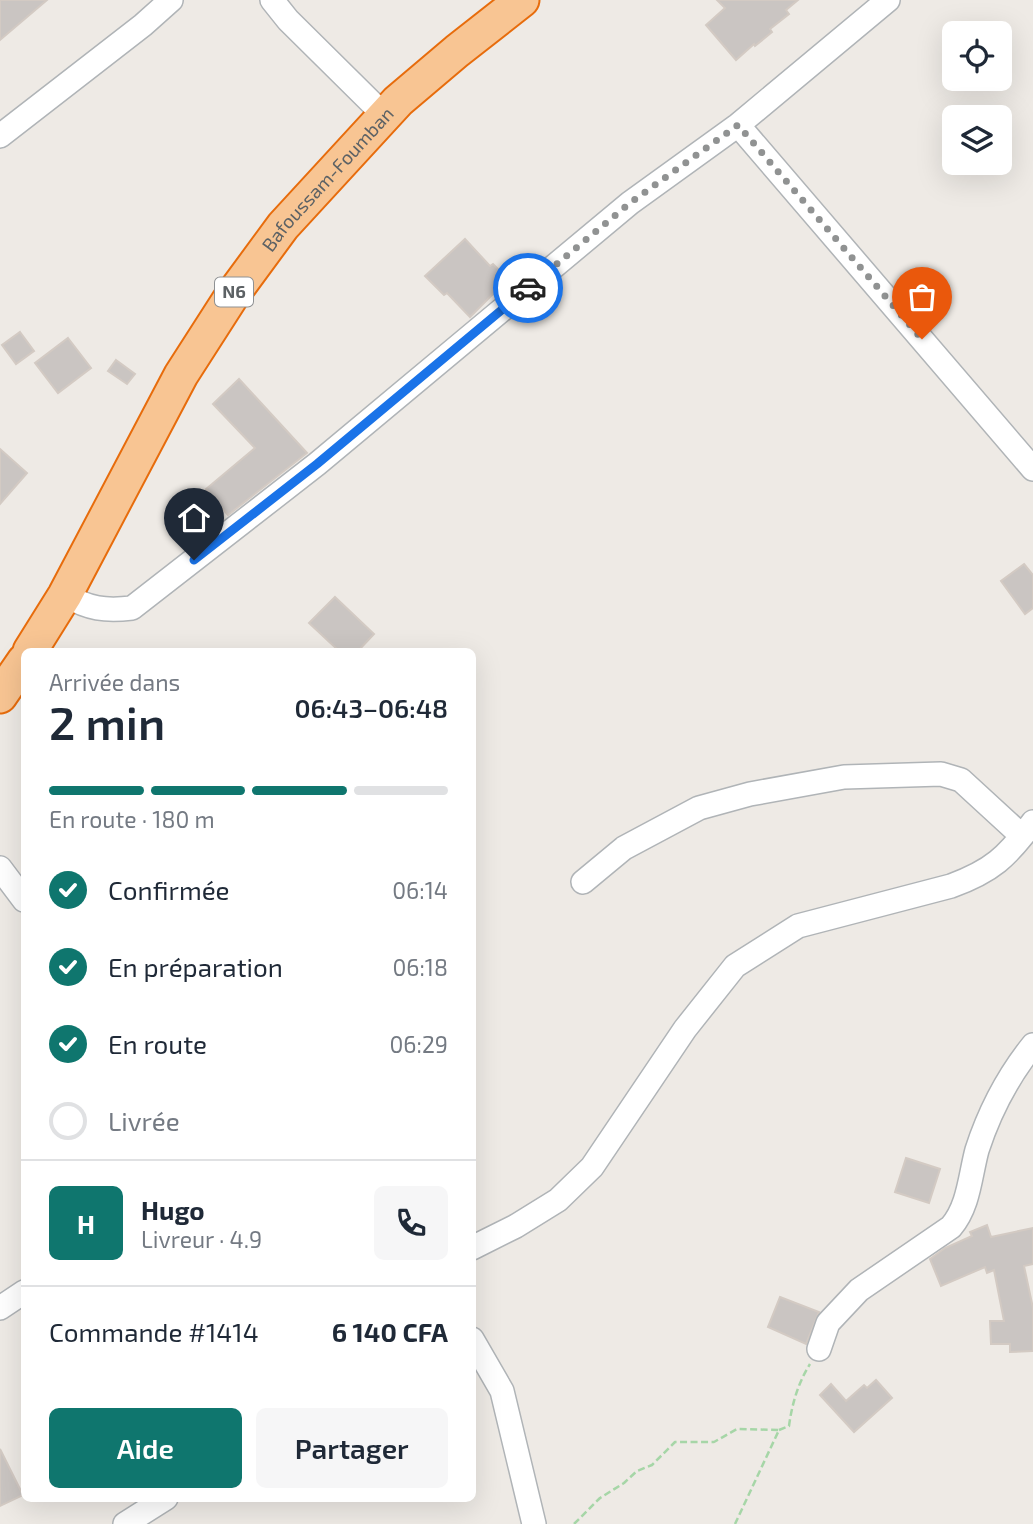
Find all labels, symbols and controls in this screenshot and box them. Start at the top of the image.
map controls [942,21,1012,175]
button: locate [942,21,1012,91]
street label: Bafoussam-Foumban [256,102,398,256]
button: layers [942,105,1012,175]
courier [493,253,563,323]
pin [892,267,952,339]
icon: car [509,269,547,307]
road number: N6 [215,278,253,306]
icon: bag [903,278,941,316]
pin [164,488,224,560]
icon: home [175,499,213,537]
text: Arrivée dans [49,668,180,696]
text: 06:43–06:48 [294,692,448,723]
text: 2 min [49,694,165,749]
text: En route · 180 m [49,805,215,833]
icon: check [49,871,87,909]
text: Confirmée [108,874,230,905]
text: 06:14 [392,876,448,904]
icon: check [49,948,87,986]
text: En préparation [108,951,283,982]
text: 06:18 [392,953,448,981]
icon: check [49,1025,87,1063]
text: En route [108,1028,207,1059]
text: 06:29 [389,1030,448,1058]
text: Livrée [108,1105,180,1136]
button: phone [374,1186,448,1260]
text: Hugo [141,1194,205,1225]
text: H [77,1208,95,1239]
text: Livreur · 4.9 [141,1225,262,1253]
text: Commande #1414 [49,1316,259,1347]
text: 6 140 CFA [332,1316,448,1347]
button: Aide [49,1408,242,1488]
button: Partager [256,1408,448,1488]

